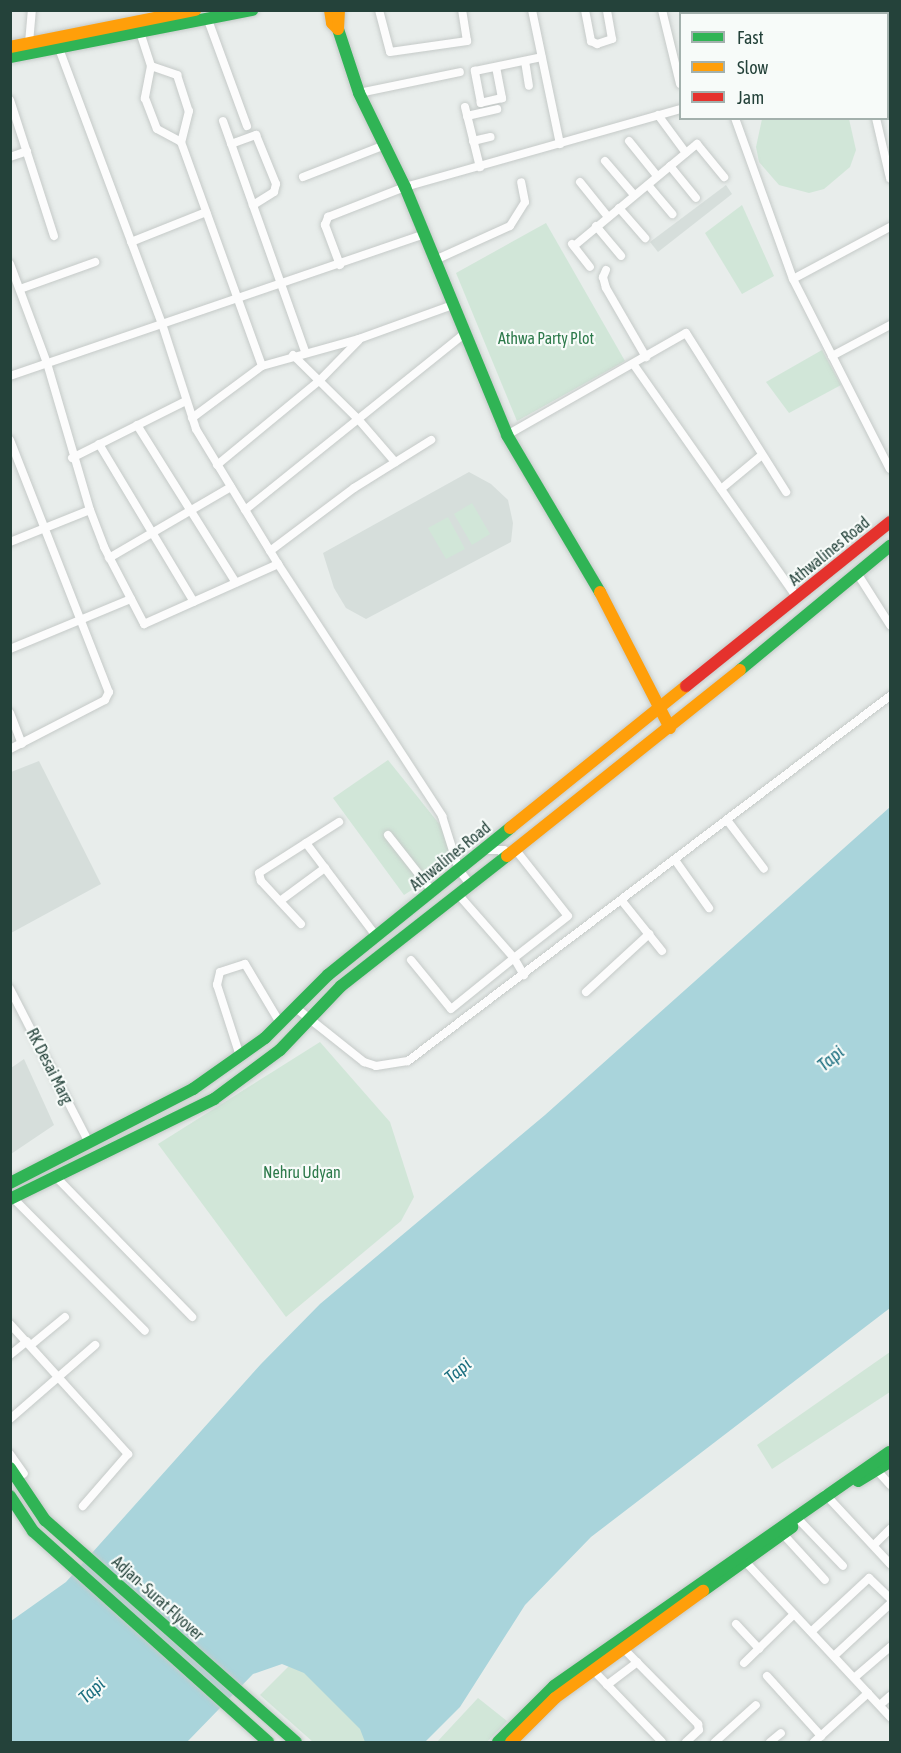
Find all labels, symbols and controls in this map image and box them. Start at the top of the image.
legend [679,12,889,120]
text: Fast [737,27,764,48]
text: Slow [737,57,768,78]
text: Jam [737,87,764,108]
park label: Athwa Party Plot [498,328,594,348]
street label: Athwalines Road [785,513,873,589]
street label: Athwalines Road [406,818,494,894]
street label: RK Desai Marg [23,1025,77,1107]
water label: Tapi [813,1042,849,1076]
park label: Nehru Udyan [263,1162,341,1182]
water label: Tapi [440,1354,476,1388]
street label: Adjan- Surat Flyover [108,1552,208,1644]
water label: Tapi [74,1674,110,1708]

